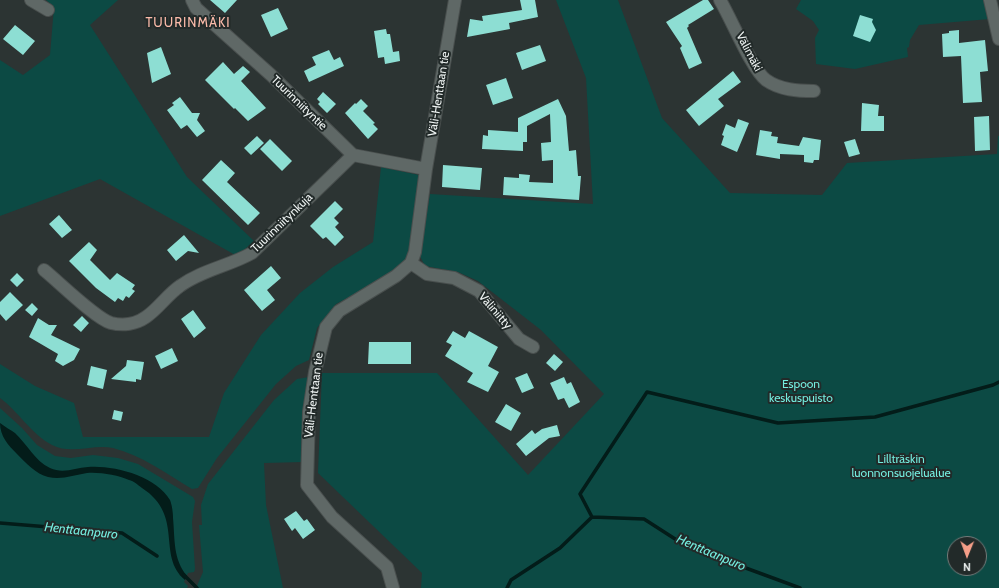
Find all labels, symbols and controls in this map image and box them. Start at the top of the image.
district label: TUURINMÄKI [145,15,231,31]
street label: Välimäki [733,30,765,74]
street label: Väli-Henttaan tie [425,50,453,138]
street label: Tuurinniityntie [268,73,330,133]
street label: Tuurinniitynkuja [248,190,316,256]
street label: Väliniitty [475,290,515,332]
street label: Väli-Henttaan tie [302,352,326,438]
park label: Espoon keskuspuisto [769,377,833,405]
park label: Lillträskin luonnonsuojelualue [851,452,951,480]
water label: Henttaanpuro [44,519,118,543]
water label: Henttaanpuro [674,531,748,575]
north arrow [947,536,987,576]
text: N [963,560,971,574]

